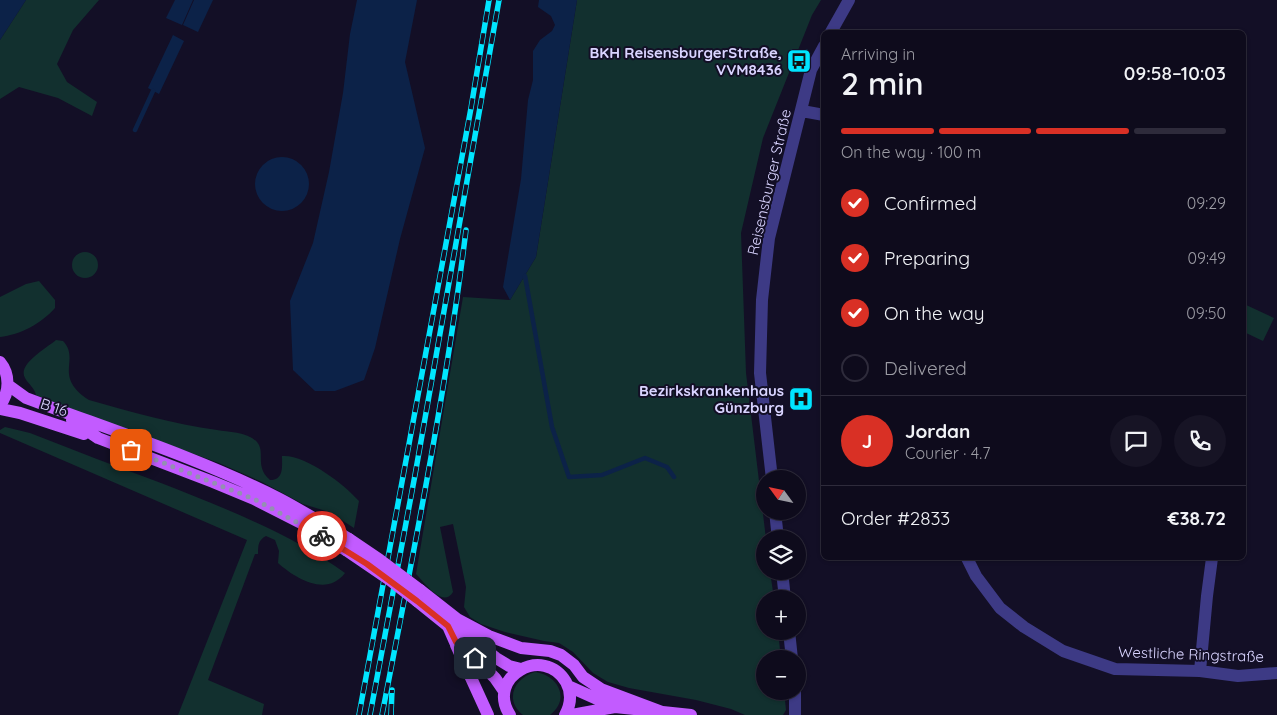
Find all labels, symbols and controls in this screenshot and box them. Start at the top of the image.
place label: BKH ReisensburgerStraße, VVM8436 [590,43,782,79]
text: Arriving in [841,44,915,64]
bus stop icon: BKH ReisensburgerStraße, VVM8436 [786,48,812,74]
text: 09:58–10:03 [1124,61,1226,85]
text: 2 min [841,63,924,103]
street label: Reisensburger Straße [743,107,795,257]
text: On the way · 100 m [841,142,981,162]
icon: check [841,189,869,217]
text: Confirmed [884,191,977,215]
text: 09:29 [1187,193,1226,213]
icon: check [841,244,869,272]
text: Preparing [884,246,970,270]
text: 09:49 [1188,248,1226,268]
icon: check [841,299,869,327]
text: On the way [884,301,985,325]
text: 09:50 [1186,303,1226,323]
text: Delivered [884,356,967,380]
place label: Bezirkskrankenhaus Günzburg [639,381,784,417]
hospital icon: Bezirkskrankenhaus Günzburg [788,386,814,412]
street label: B 16 [38,394,70,420]
button: chat [1110,415,1162,467]
button: phone [1174,415,1226,467]
text: Jordan [905,419,970,443]
pin [110,429,152,471]
text: J [862,429,872,453]
icon: bag [117,436,145,464]
text: Courier · 4.7 [905,443,990,463]
north arrow [756,470,806,520]
map controls [756,470,806,700]
text: Order #2833 [841,506,950,530]
text: €38.72 [1167,506,1226,530]
courier [297,511,347,561]
icon: bike [308,522,336,550]
button: layers [756,530,806,580]
button: + [756,590,806,640]
pin [454,637,496,679]
street label: Westliche Ringstraße [1118,642,1264,666]
icon: home [461,644,489,672]
button: − [756,650,806,700]

